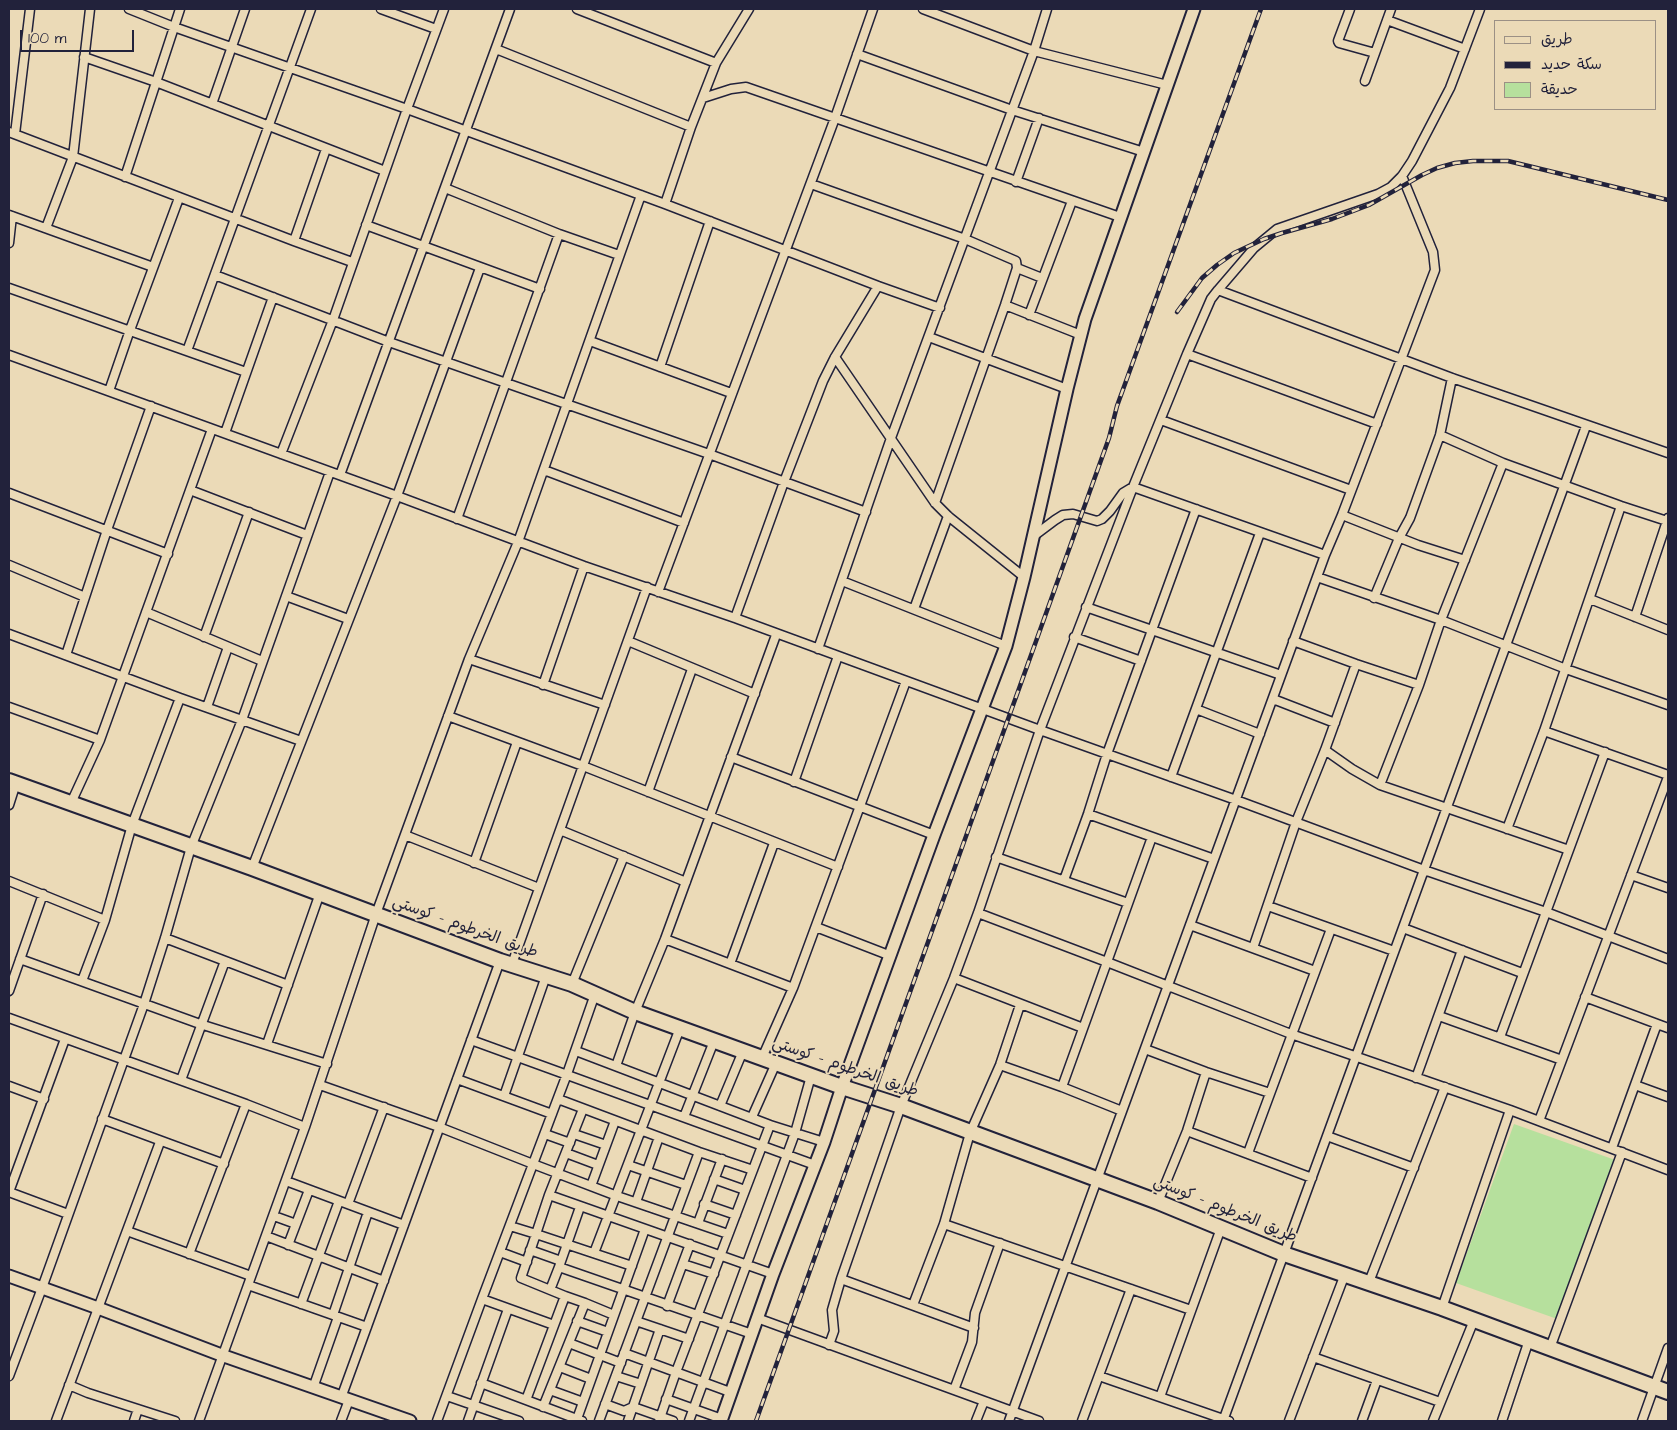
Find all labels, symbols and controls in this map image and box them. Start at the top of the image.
scale bar [22,20,136,52]
legend [1494,20,1657,110]
text: 100 m [28,28,67,49]
text: طريق [1541,29,1573,50]
text: سكة حديد [1541,54,1602,75]
text: حديقة [1541,79,1578,100]
street label: طريق الخرطوم - كوستي [390,893,540,963]
street label: طريق الخرطوم - كوستي [769,1034,921,1102]
street label: طريق الخرطوم - كوستي [1150,1172,1300,1248]

